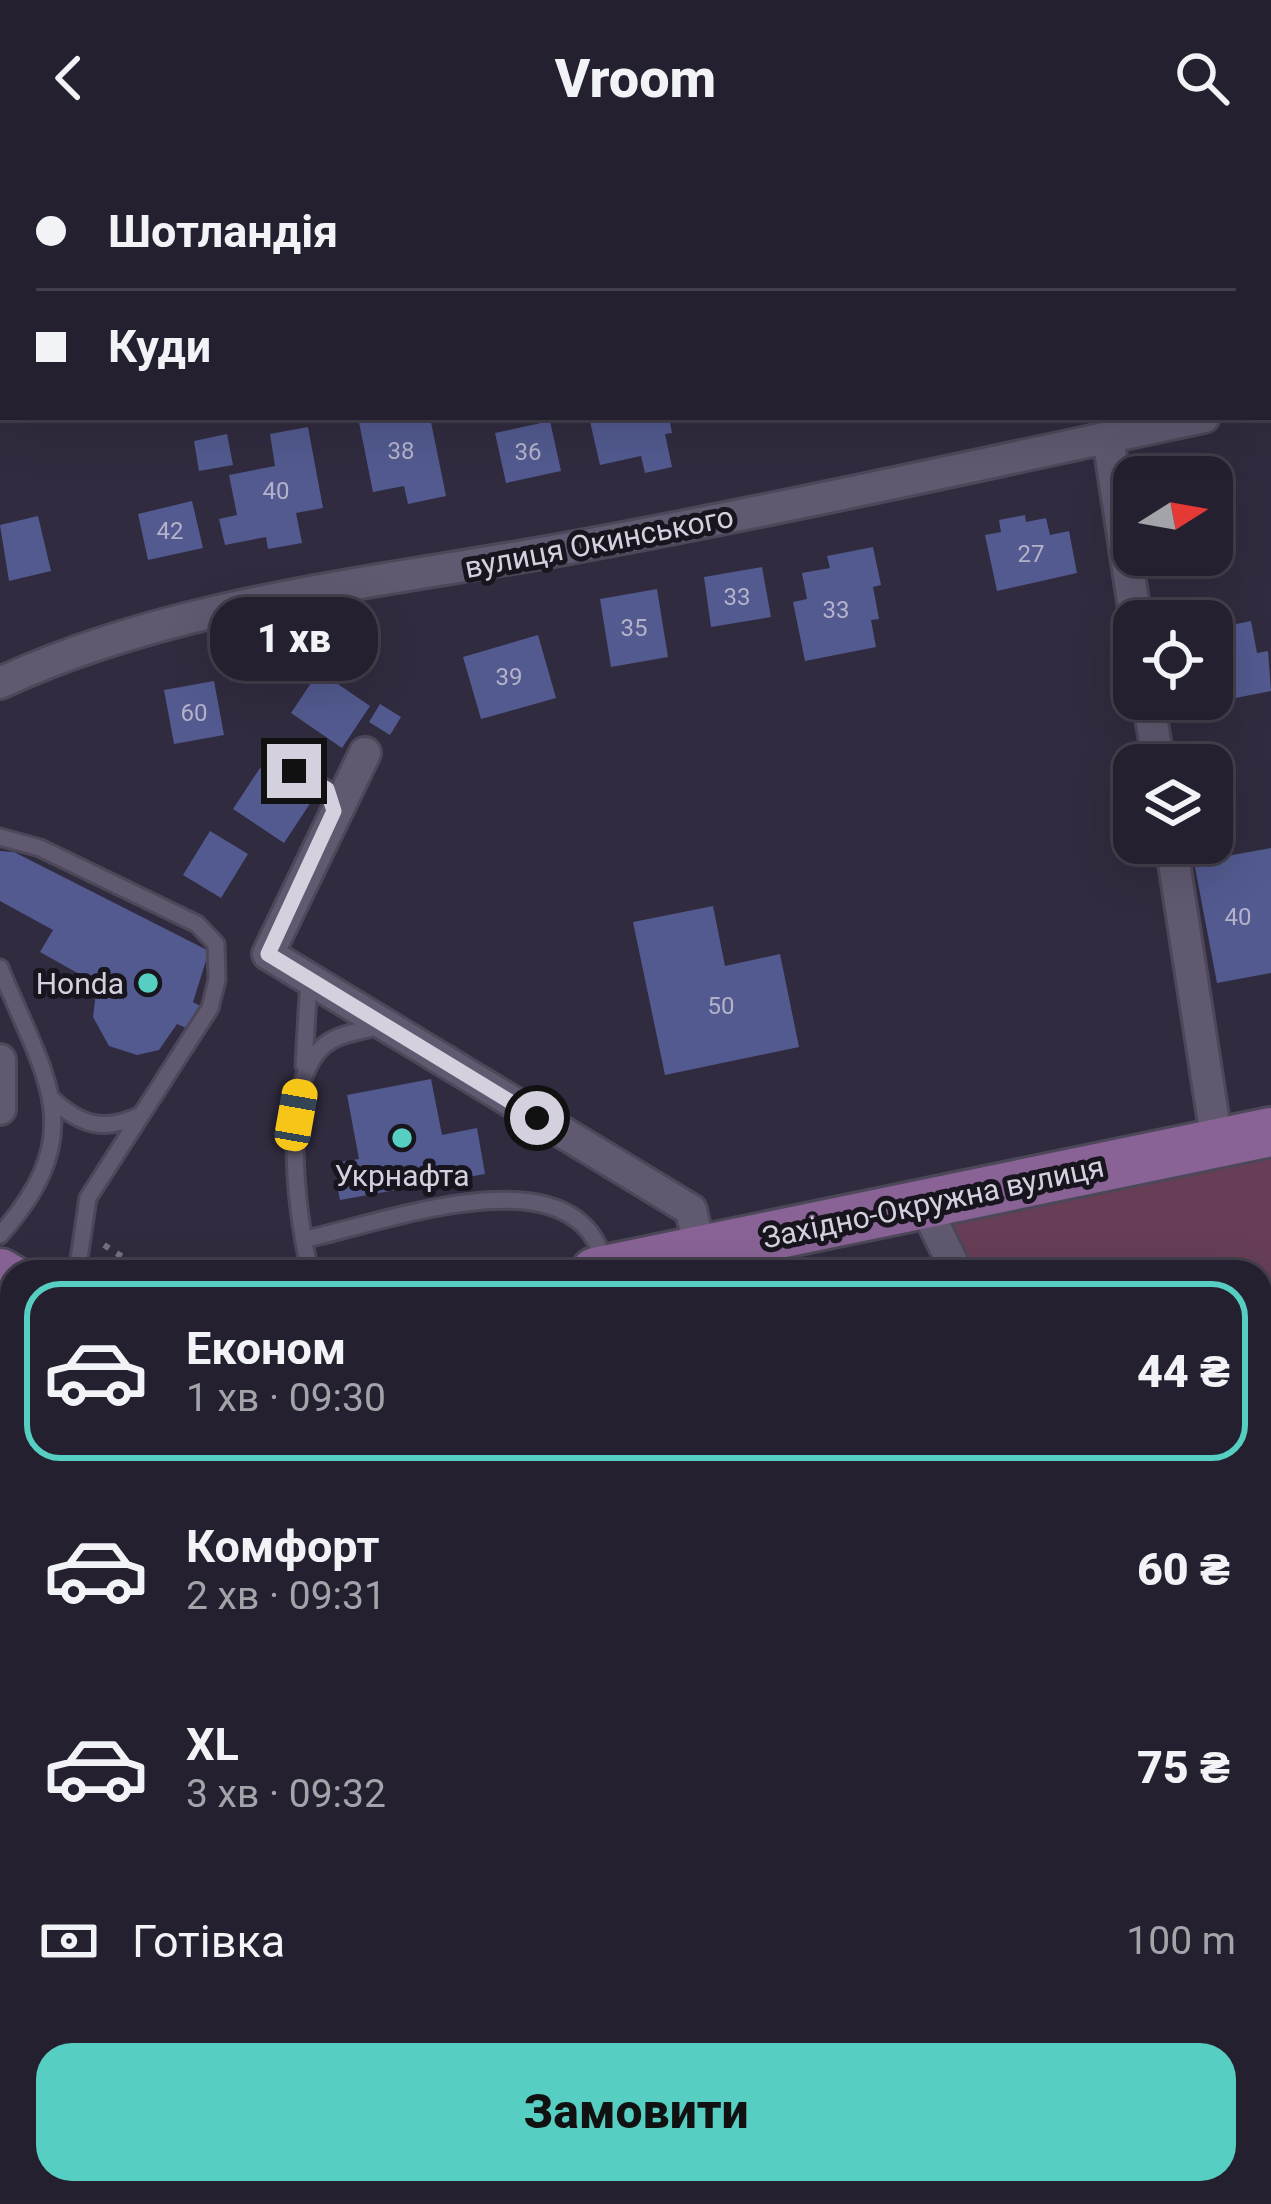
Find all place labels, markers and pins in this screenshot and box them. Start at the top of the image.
place label: Honda [36,966,124,1001]
marker: Honda [135,970,161,996]
marker: Укрнафта [389,1125,415,1151]
place label: Укрнафта [334,1158,470,1193]

